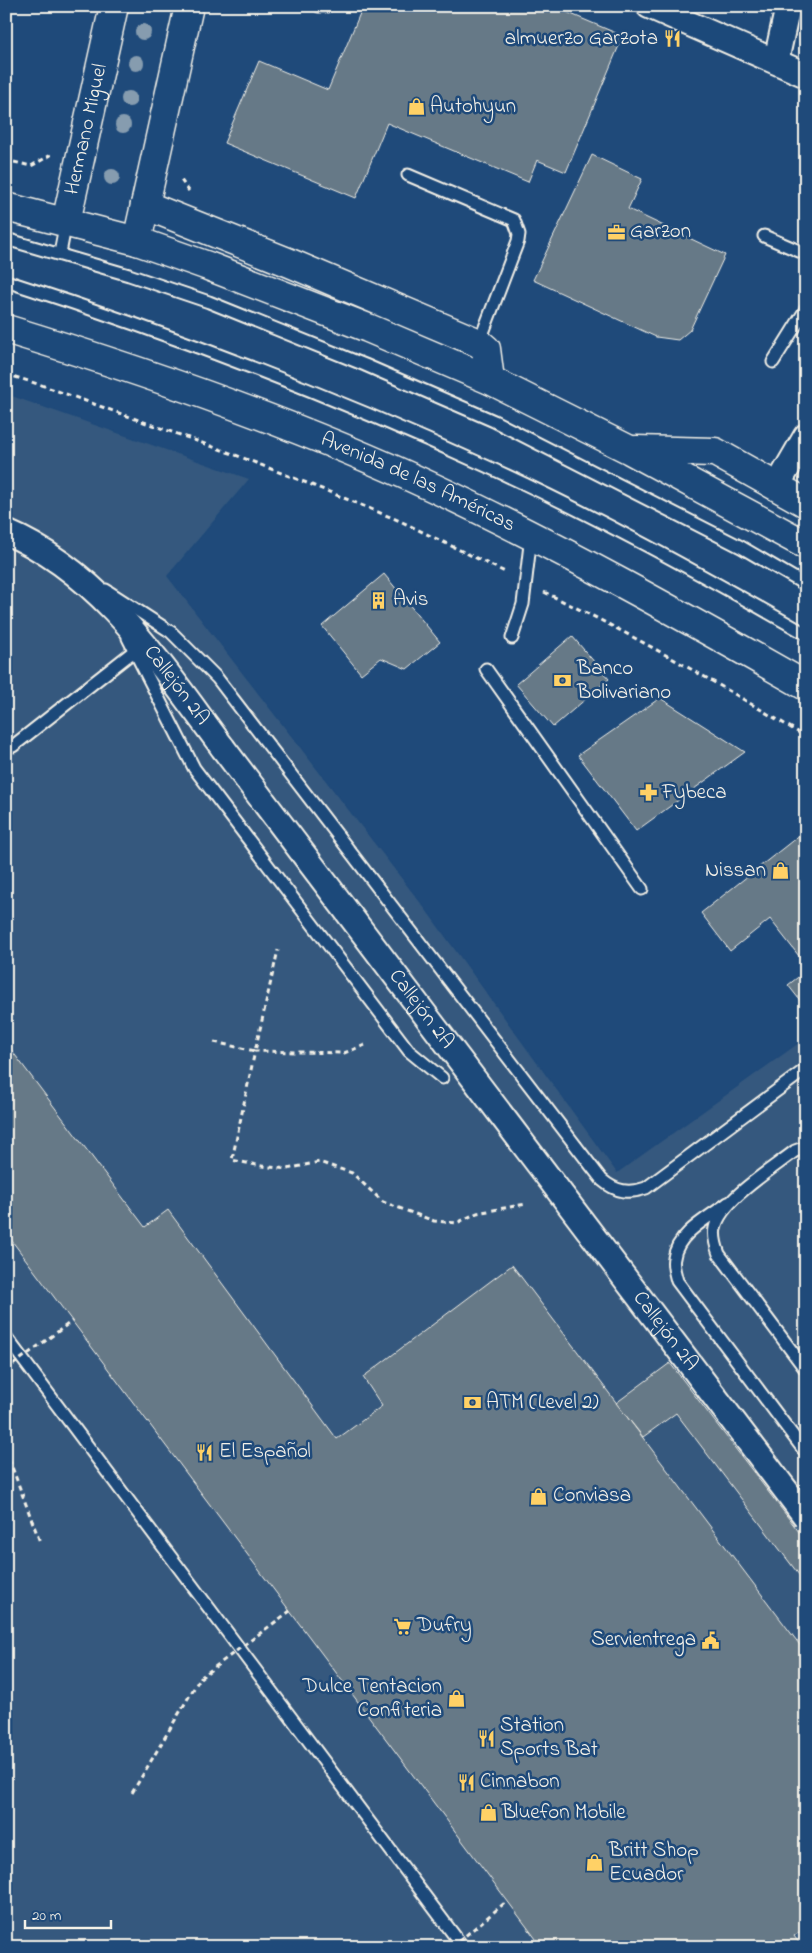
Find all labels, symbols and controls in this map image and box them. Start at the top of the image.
place label: almuerzo Garzota [505,24,658,54]
restaurant icon: almuerzo Garzota [662,29,682,49]
street label: Hermano Miguel [58,61,116,198]
place label: Autohyun [430,92,516,124]
shop icon: Autohyun [406,97,426,117]
place label: Garzon [630,217,691,247]
office icon: Garzon [606,222,626,242]
street label: Avenida de las Américas [316,425,520,540]
place label: Avis [393,585,429,615]
building icon: Avis [369,590,389,610]
street label: Callejón 2A [136,639,217,732]
place label: Banco Bolivariano [576,654,671,708]
bank icon: Banco Bolivariano [553,671,573,691]
place label: Fybeca [661,778,727,810]
pharmacy icon: Fybeca [638,783,658,803]
place label: Nissan [705,856,766,886]
shop icon: Nissan [770,861,790,881]
street label: Callejón 2A [381,963,461,1056]
street label: Callejón 2A [625,1285,705,1378]
place label: ATM (Level 2) [486,1388,599,1418]
bank icon: ATM (Level 2) [462,1393,482,1413]
place label: El Español [219,1437,311,1467]
restaurant icon: El Español [195,1442,215,1462]
place label: Conviasa [553,1481,631,1511]
shop icon: Conviasa [529,1486,549,1506]
place label: Dufry [416,1611,472,1643]
supermarket icon: Dufry [393,1616,413,1636]
place label: Servientrega [591,1625,696,1657]
public building icon: Servientrega [700,1630,720,1650]
place label: Dulce Tentacion Confiteria [302,1672,442,1726]
shop icon: Dulce Tentacion Confiteria [446,1689,466,1709]
place label: Station Sports Bat [500,1711,598,1765]
restaurant icon: Station Sports Bat [476,1728,496,1748]
place label: Cinnabon [480,1767,560,1797]
restaurant icon: Cinnabon [456,1772,476,1792]
place label: Bluefon Mobile [501,1798,626,1828]
shop icon: Bluefon Mobile [478,1803,498,1823]
place label: Britt Shop Ecuador [608,1836,699,1890]
shop icon: Britt Shop Ecuador [585,1853,605,1873]
scale bar [25,1898,111,1930]
text: 20 m [32,1905,62,1927]

